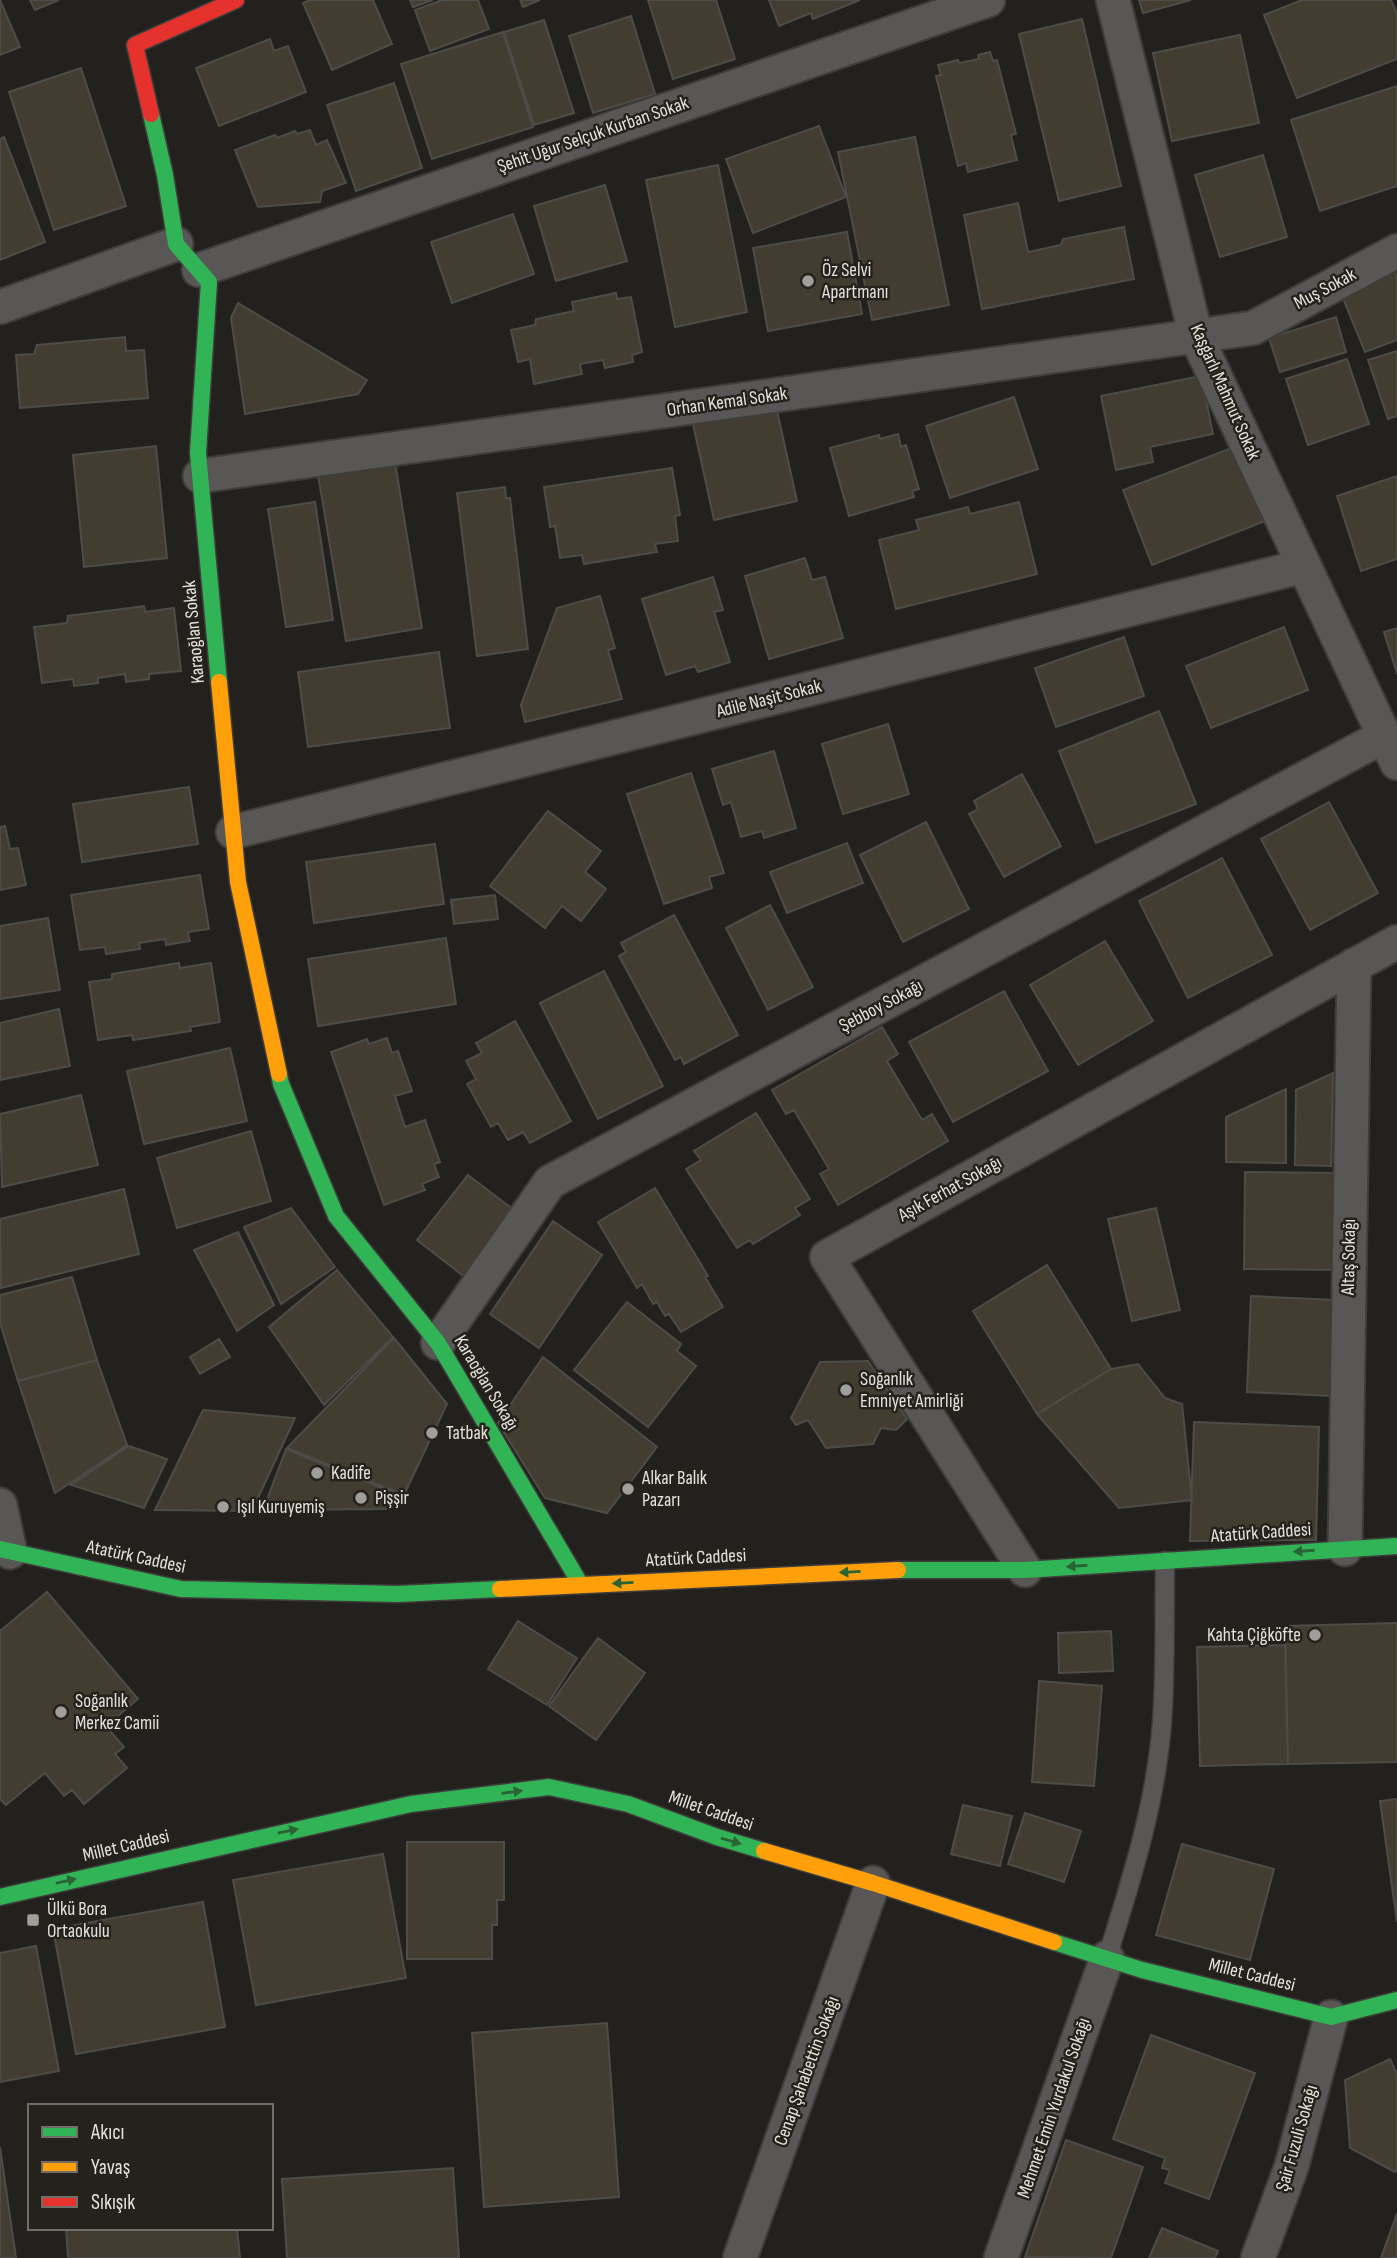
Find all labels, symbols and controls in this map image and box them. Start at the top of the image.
street label: Şehit Uğur Selçuk Kurban Sokak [494,91,692,179]
place label: Öz Selvi Apartmanı [821,259,888,304]
street label: Muş Sokak [1290,263,1361,315]
marker: Öz Selvi Apartmanı [800,273,816,289]
street label: Kaşgarlı Mahmut Sokak [1185,321,1266,464]
street label: Orhan Kemal Sokak [665,382,789,422]
street label: Karaoğlan Sokak [178,579,210,685]
street label: Adile Naşit Sokak [713,675,825,723]
street label: Şebboy Sokağı [835,974,927,1038]
street label: Aşık Ferhat Sokağı [893,1151,1006,1227]
street label: Altaş Sokağı [1337,1219,1361,1296]
street label: Karaoğlan Sokağı [448,1331,524,1435]
place label: Soğanlık Emniyet Amirliği [860,1368,964,1413]
marker: Soğanlık Emniyet Amirliği [838,1382,854,1398]
place label: Tatbak [446,1422,489,1445]
marker: Tatbak [424,1425,440,1441]
place label: Kadife [331,1462,371,1485]
marker: Kadife [309,1465,325,1481]
place label: Alkar Balık Pazarı [641,1467,708,1512]
marker: Alkar Balık Pazarı [620,1481,636,1497]
place label: Pişşir [375,1487,410,1510]
marker: Pişşir [353,1490,369,1506]
place label: Işıl Kuruyemiş [237,1496,325,1519]
marker: Işıl Kuruyemiş [215,1499,231,1515]
street label: Atatürk Caddesi [1209,1518,1312,1548]
street label: Atatürk Caddesi [83,1535,188,1579]
street label: Atatürk Caddesi [644,1544,747,1572]
one-way arrow [1293,1546,1315,1557]
one-way arrow [1066,1561,1088,1572]
one-way arrow [839,1567,861,1578]
one-way arrow [612,1577,634,1588]
place label: Kahta Çiğköfte [1207,1624,1301,1647]
marker: Kahta Çiğköfte [1307,1627,1323,1643]
place label: Soğanlık Merkez Camii [75,1690,159,1735]
marker: Soğanlık Merkez Camii [53,1704,69,1720]
one-way arrow [501,1786,523,1797]
street label: Millet Caddesi [665,1786,757,1836]
street label: Millet Caddesi [80,1825,172,1867]
one-way arrow [277,1825,299,1836]
one-way arrow [721,1837,742,1847]
one-way arrow [56,1875,78,1886]
place label: Ülkü Bora Ortaokulu [47,1898,110,1943]
marker: Ülkü Bora Ortaokulu [25,1912,41,1928]
street label: Millet Caddesi [1206,1953,1298,1997]
street label: Cenap Şahabettin Sokağı [769,1993,845,2149]
street label: Mehmet Emin Yurdakul Sokağı [1012,2015,1096,2201]
street label: Şair Fuzuli Sokağı [1271,2082,1323,2194]
legend [28,2104,273,2230]
text: Akıcı [90,2120,124,2145]
text: Yavaş [91,2155,130,2180]
text: Sıkışık [91,2190,135,2215]

